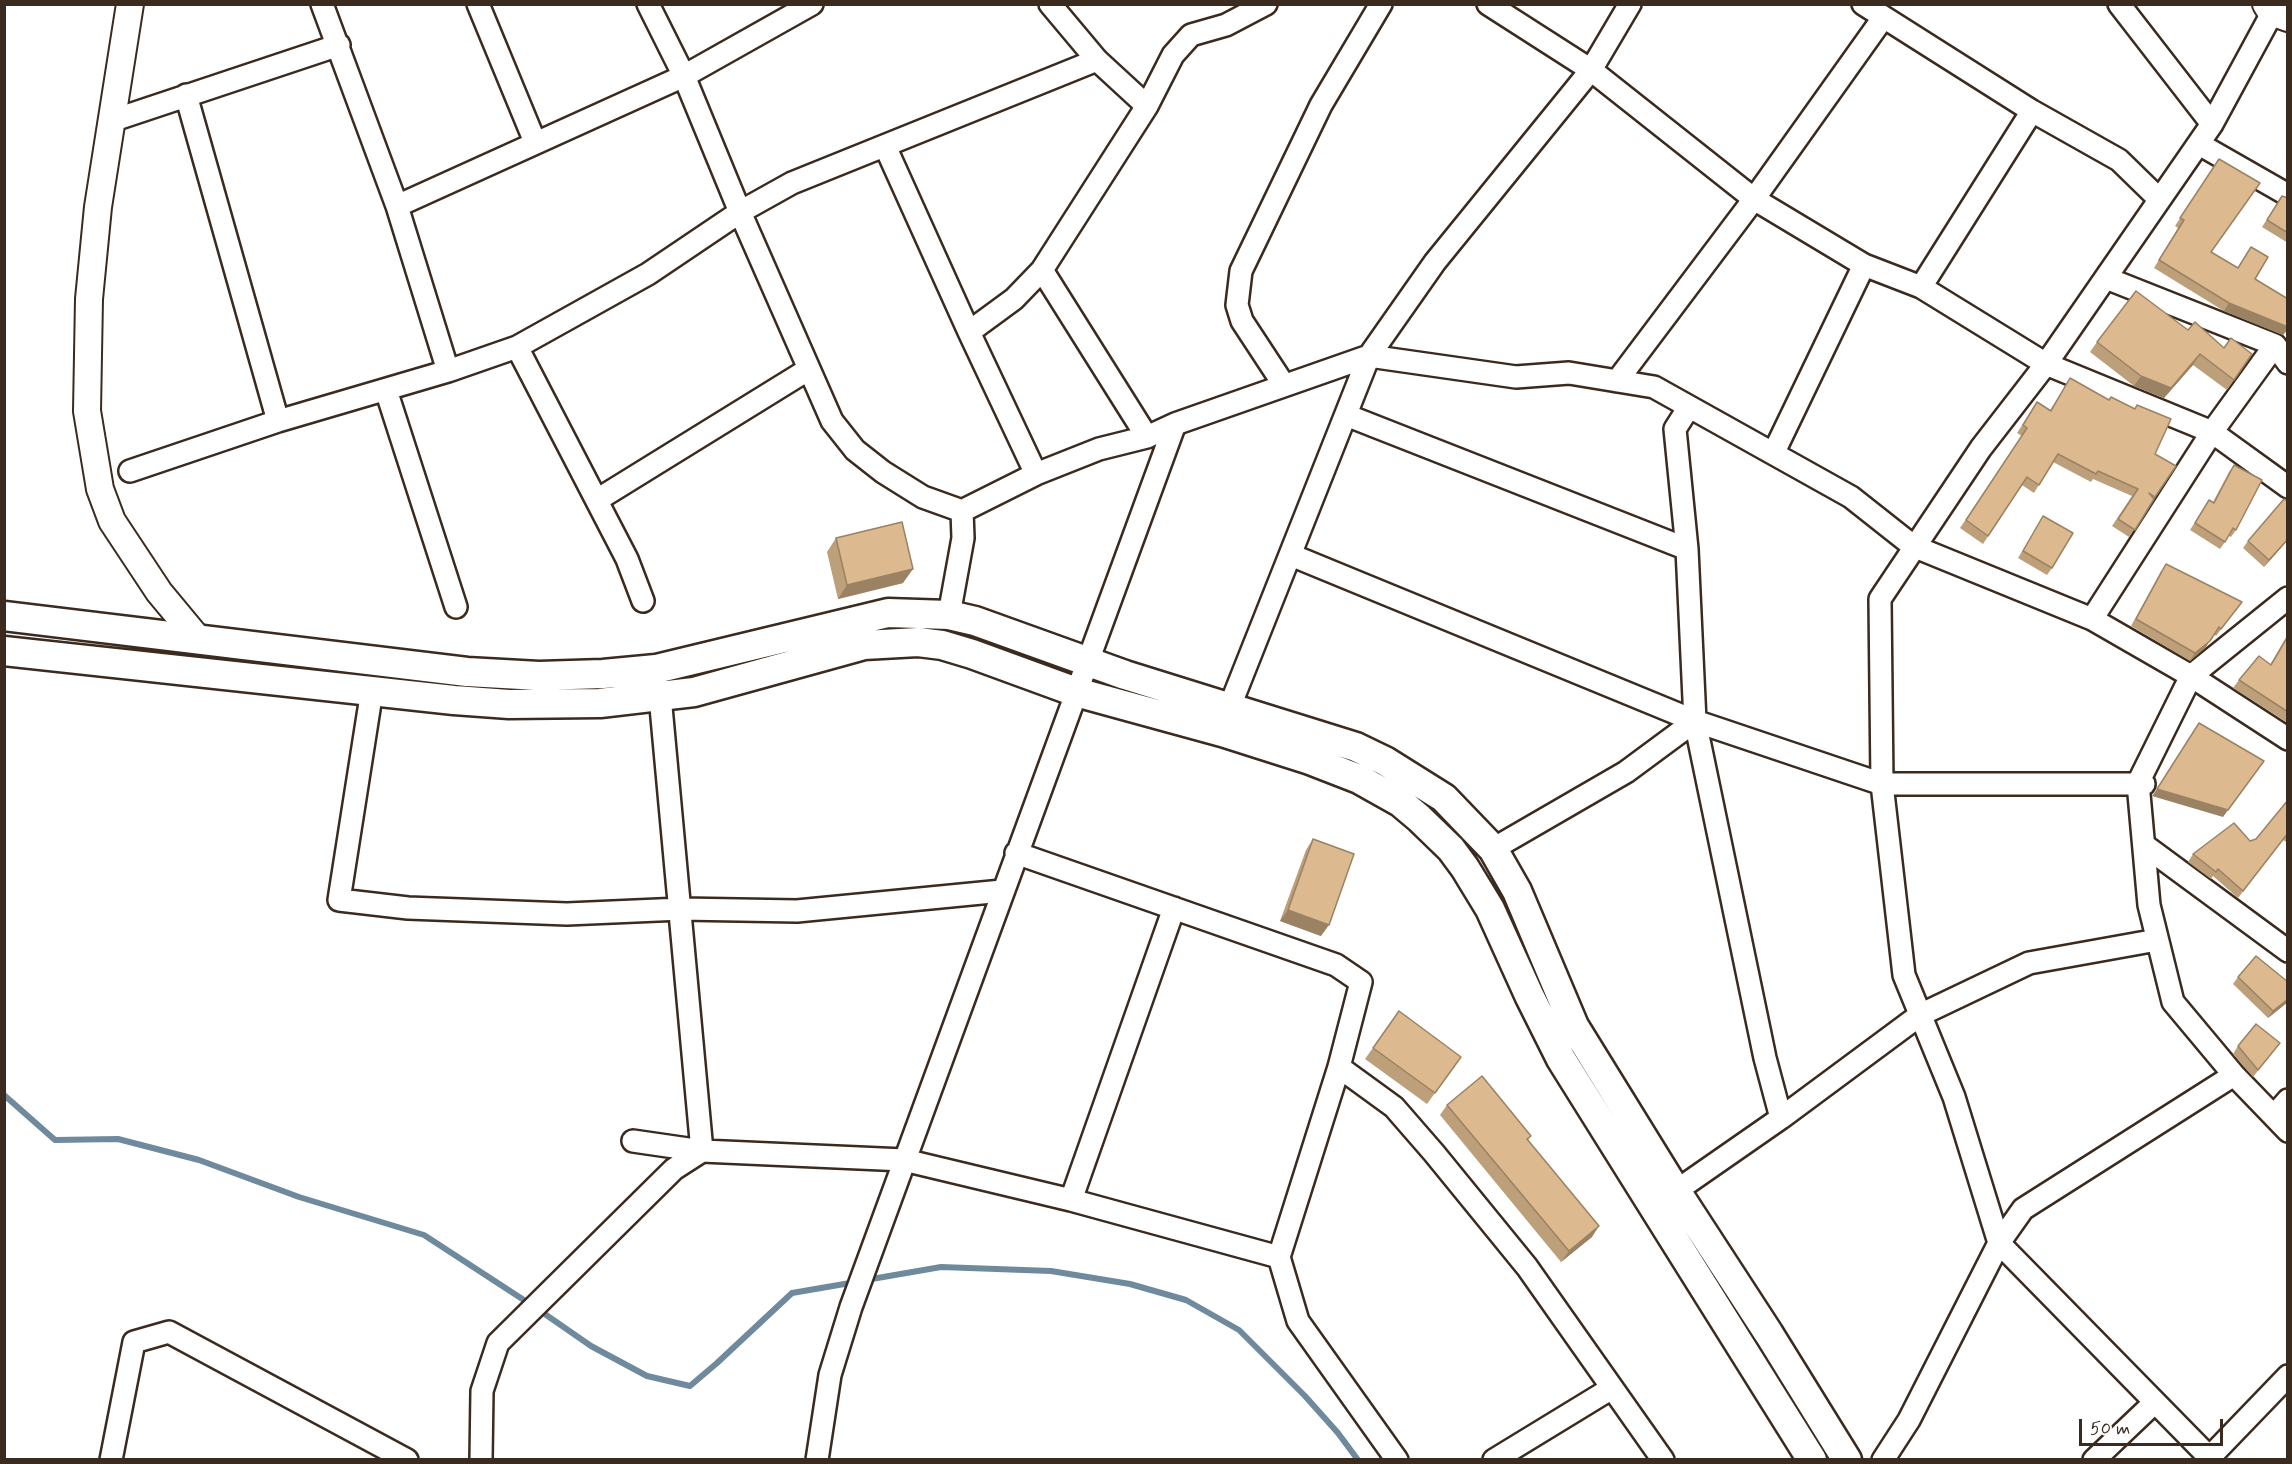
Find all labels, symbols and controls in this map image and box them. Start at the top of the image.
scale bar [2082,1407,2226,1445]
text: 50 m [2090,1417,2130,1441]

